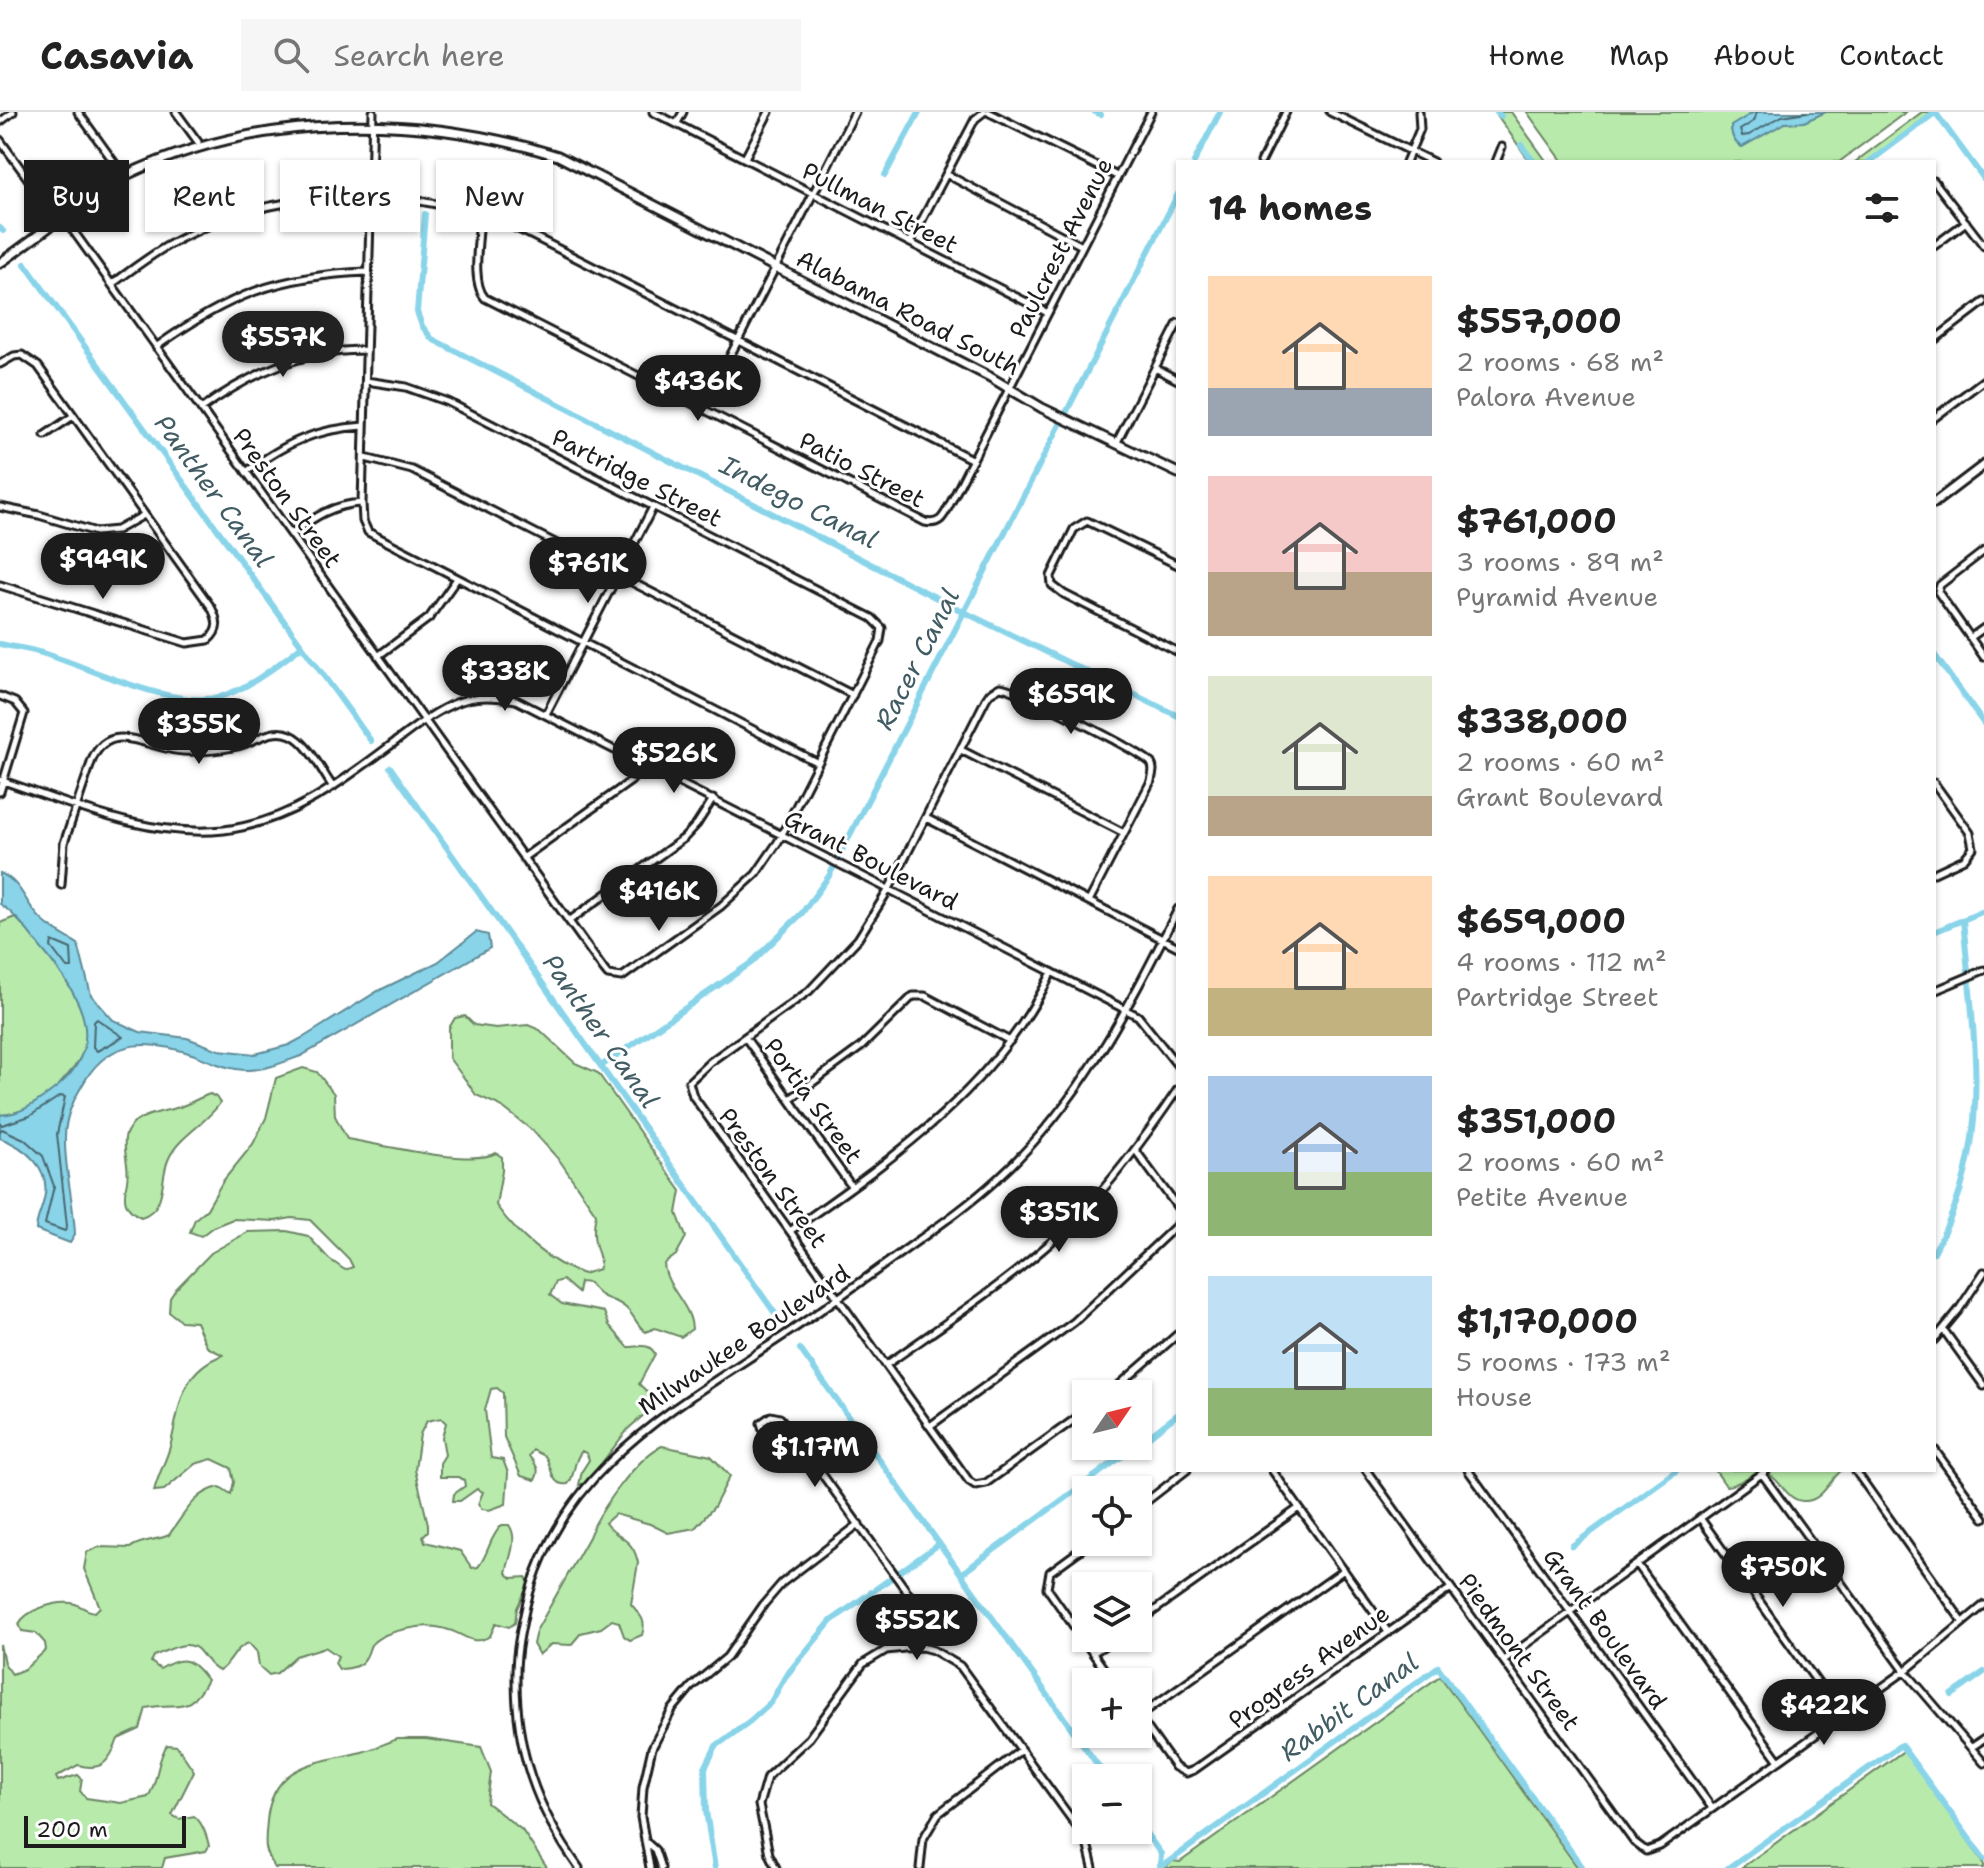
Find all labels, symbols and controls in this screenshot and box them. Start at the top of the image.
search box [241,19,801,91]
text: Casavia [40,30,193,81]
icon: search [269,33,313,77]
text: Search here [333,35,505,76]
text: Home [1488,36,1565,74]
text: Map [1609,36,1669,74]
text: About [1713,36,1795,74]
text: Contact [1839,36,1944,74]
street label: Paulcrest Avenue [1002,153,1120,343]
street label: Pullman Street [797,155,963,261]
chip: Buy [24,160,129,232]
chip: Rent [145,160,264,232]
chip: Filters [280,160,420,232]
chip: New [436,160,553,232]
text: 14 homes [1208,185,1372,231]
icon: filters [1860,186,1904,230]
street label: Alabama Road South [791,243,1025,383]
text: $557,000 [1456,298,1622,344]
icon: home [1272,308,1368,404]
pin: $557K [227,311,339,379]
text: $557K [240,319,326,354]
text: 2 rooms · 68 m² [1456,344,1664,379]
pin: $436K [642,355,754,423]
text: $436K [654,363,742,398]
text: Palora Avenue [1456,379,1636,414]
water label: Panther Canal [147,407,282,574]
street label: Partridge Street [546,421,728,535]
street label: Preston Street [225,422,349,574]
street label: Patio Street [794,425,930,515]
water label: Indego Canal [714,446,884,556]
text: $761,000 [1456,498,1617,544]
icon: home [1272,508,1368,604]
pin: $949K [47,533,159,601]
pin: $761K [532,537,644,605]
text: $949K [59,541,147,576]
text: 3 rooms · 89 m² [1456,544,1664,579]
text: $761K [548,545,628,580]
text: Pyramid Avenue [1456,579,1658,614]
water label: Racer Canal [866,582,967,735]
pin: $338K [449,645,561,713]
text: $338K [460,653,550,688]
pin: $659K [1015,668,1127,736]
text: $659K [1027,676,1115,711]
pin: $355K [143,698,255,766]
text: $338,000 [1456,698,1628,744]
text: $355K [156,706,242,741]
icon: home [1272,708,1368,804]
pin: $526K [618,727,730,795]
text: $526K [630,735,718,770]
text: 2 rooms · 60 m² [1456,744,1665,779]
text: Grant Boulevard [1456,779,1663,814]
street label: Grant Boulevard [778,802,964,918]
pin: $416K [603,865,715,933]
text: $416K [618,873,700,908]
text: $659,000 [1456,898,1626,944]
icon: home [1272,908,1368,1004]
text: 4 rooms · 112 m² [1456,944,1667,979]
water label: Panther Canal [535,947,668,1115]
text: Partridge Street [1456,979,1659,1014]
street label: Portia Street [757,1032,869,1170]
text: $351,000 [1456,1098,1616,1144]
street label: Preston Street [711,1102,835,1254]
icon: home [1272,1108,1368,1204]
text: 2 rooms · 60 m² [1456,1144,1665,1179]
text: Petite Avenue [1456,1179,1628,1214]
pin: $351K [1003,1186,1115,1254]
text: $351K [1019,1194,1099,1229]
street label: Milwaukee Boulevard [632,1257,856,1423]
text: $1,170,000 [1456,1298,1638,1344]
icon: home [1272,1308,1368,1404]
text: 5 rooms · 173 m² [1456,1344,1671,1379]
text: House [1456,1379,1532,1414]
north arrow [1072,1380,1152,1460]
map controls [1072,1380,1152,1844]
pin: $1.17M [750,1421,880,1489]
text: $1.17M [771,1429,859,1464]
button: locate [1072,1476,1152,1556]
pin: $750K [1727,1541,1839,1609]
street label: Grant Boulevard [1536,1542,1674,1716]
text: $750K [1739,1549,1827,1584]
street label: Piedmont Street [1451,1567,1587,1737]
button: layers [1072,1572,1152,1652]
pin: $552K [861,1594,973,1662]
street label: Progress Avenue [1222,1598,1396,1736]
text: $552K [874,1602,960,1637]
water label: Rabbit Canal [1272,1644,1425,1769]
button: + [1072,1668,1152,1748]
pin: $422K [1768,1679,1880,1747]
text: $422K [1780,1687,1868,1722]
button: − [1072,1764,1152,1844]
scale bar [24,1812,186,1848]
text: 200 m [36,1815,108,1844]

